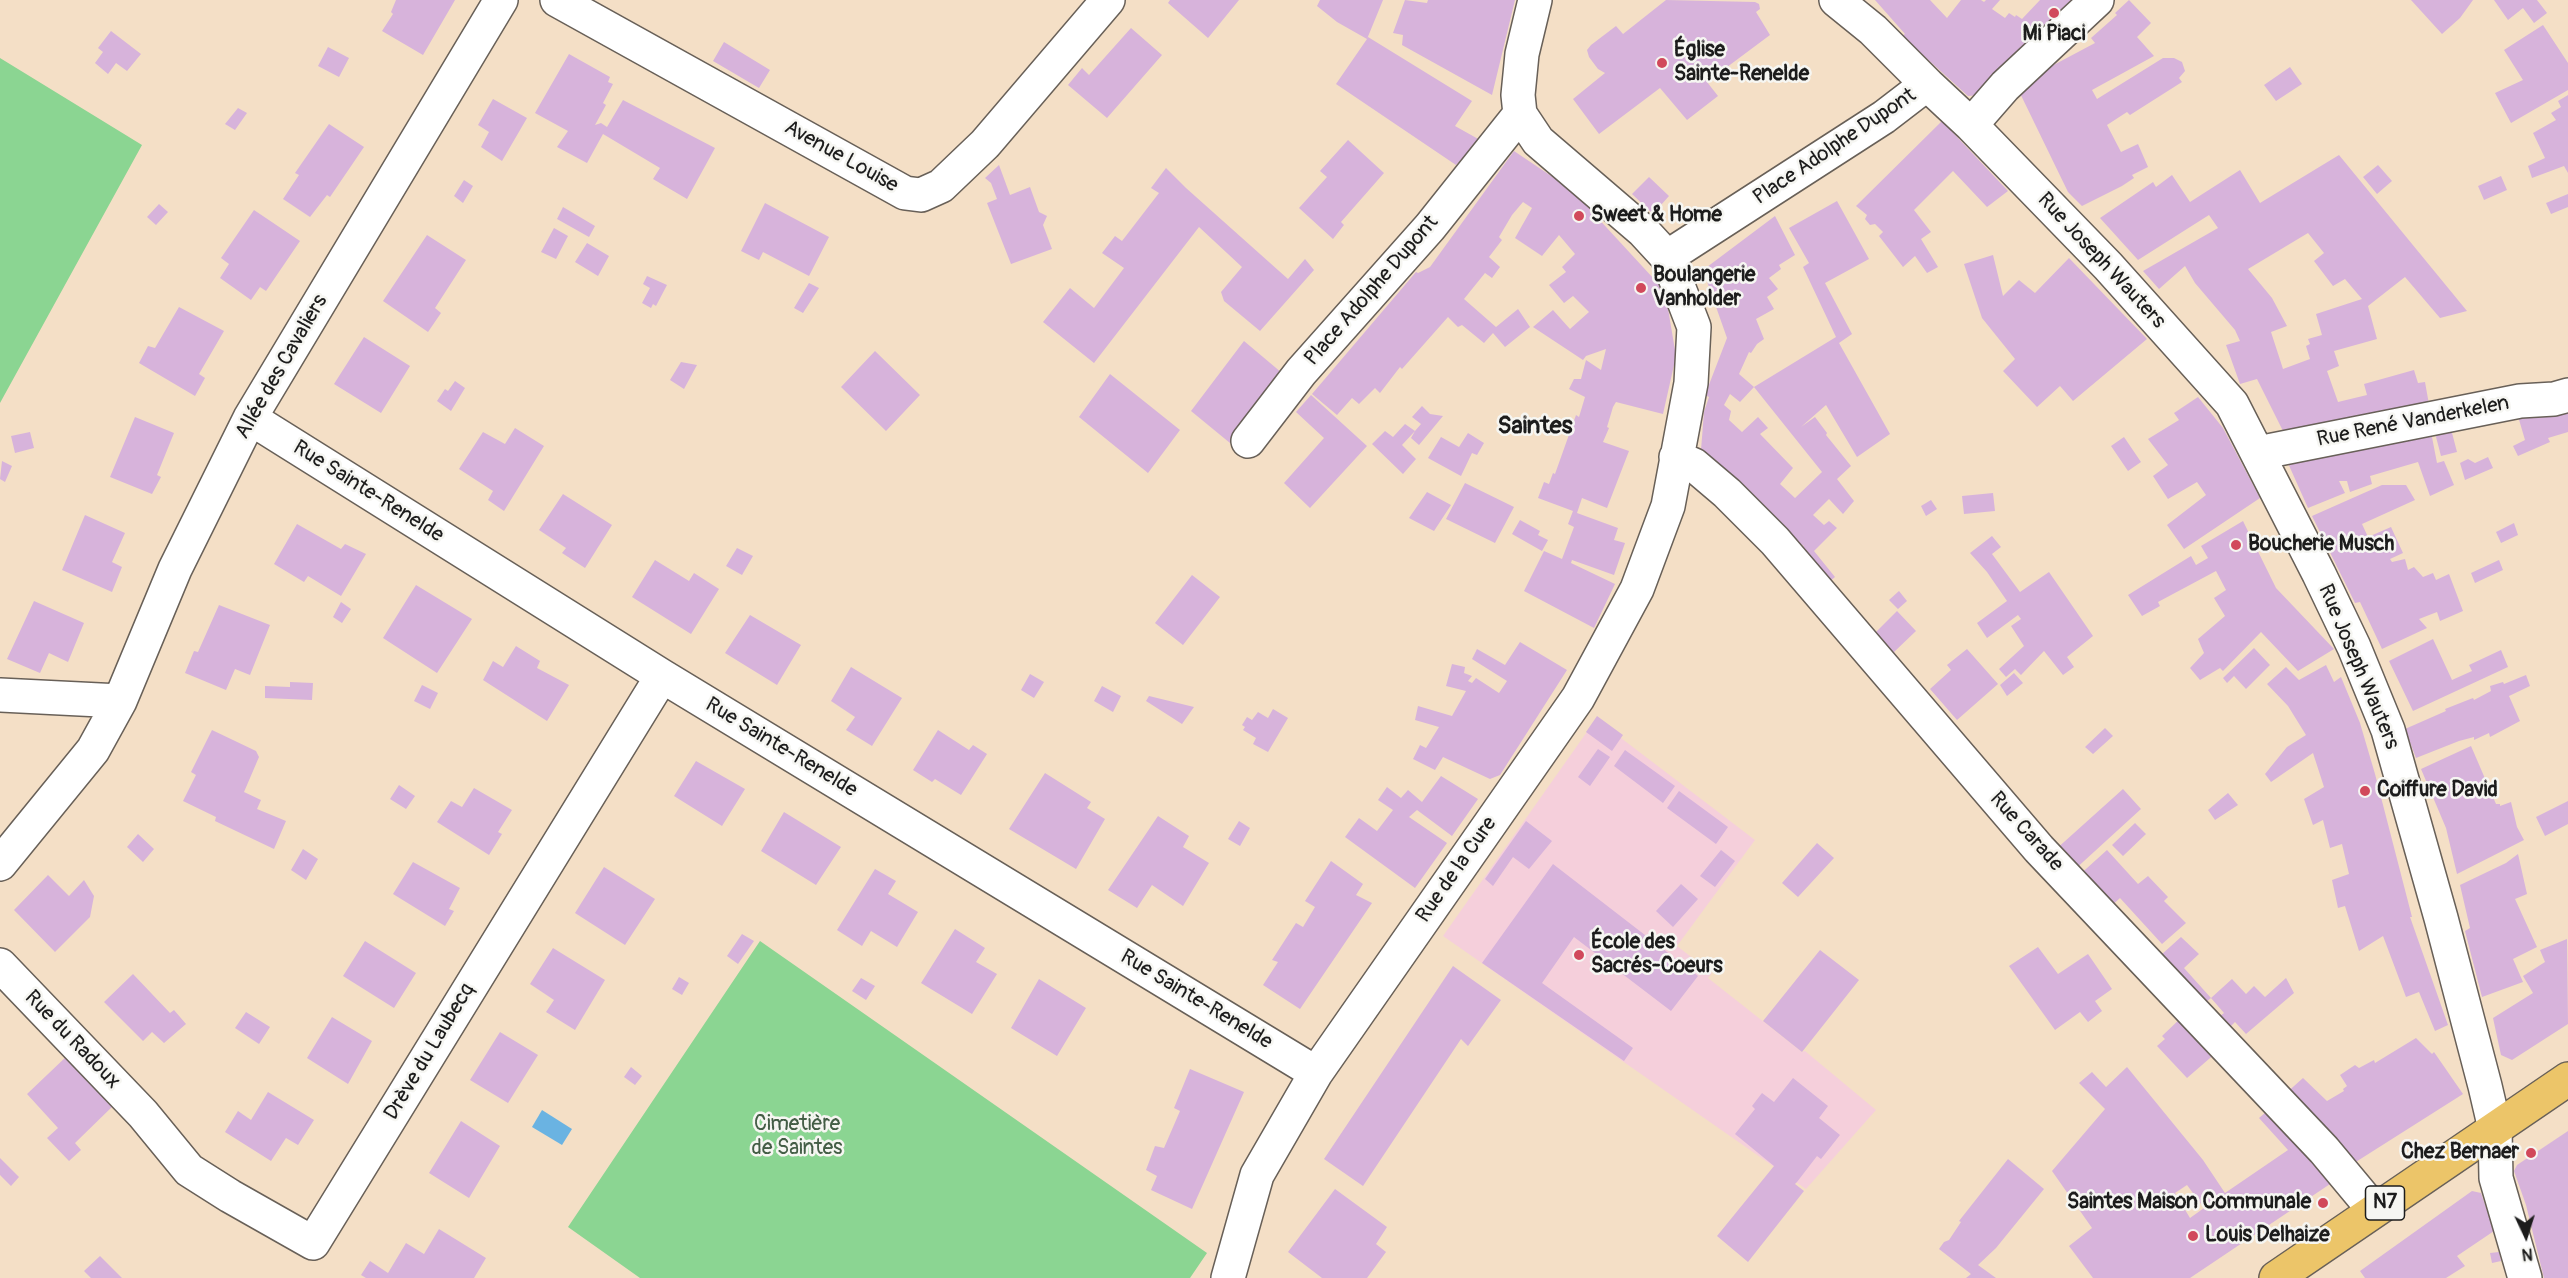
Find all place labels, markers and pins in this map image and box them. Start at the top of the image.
marker: Mi Piaci [2047,6,2061,20]
place label: Mi Piaci [2023,22,2085,48]
place label: Église Sainte-Renelde [1674,38,1809,88]
marker: Église Sainte-Renelde [1655,56,1669,70]
place label: Sweet & Home [1591,203,1722,229]
marker: Sweet & Home [1572,209,1586,223]
place label: Boulangerie Vanholder [1653,263,1755,313]
marker: Boulangerie Vanholder [1634,281,1648,295]
place label: Boucherie Musch [2248,532,2394,558]
marker: Boucherie Musch [2229,538,2243,552]
place label: Coiffure David [2377,778,2498,804]
marker: Coiffure David [2358,784,2372,798]
place label: École des Sacrés-Coeurs [1591,930,1723,980]
marker: École des Sacrés-Coeurs [1572,948,1586,962]
place label: Chez Bernaer [2401,1140,2519,1166]
marker: Chez Bernaer [2524,1146,2538,1160]
place label: Saintes Maison Communale [2067,1190,2311,1216]
marker: Saintes Maison Communale [2316,1196,2330,1210]
place label: Louis Delhaize [2205,1223,2330,1249]
marker: Louis Delhaize [2186,1229,2200,1243]

